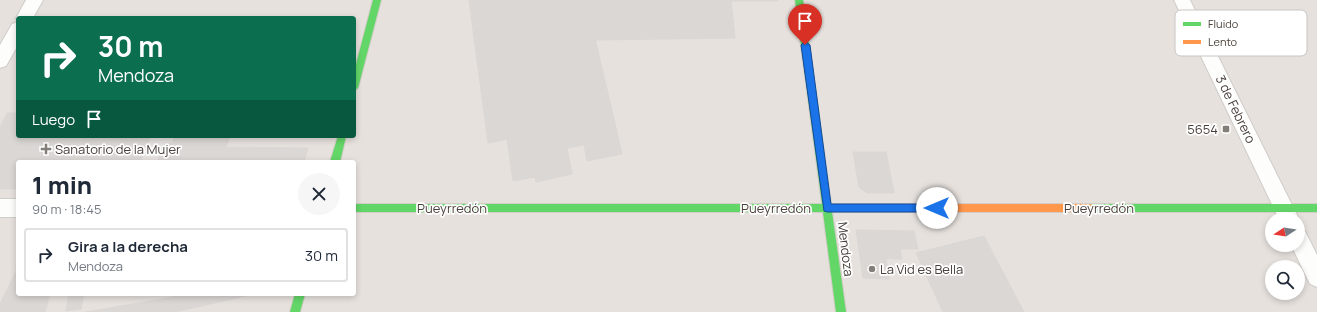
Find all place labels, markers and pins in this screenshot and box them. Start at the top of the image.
pin [788,4,822,45]
place label: 5654 [1187,120,1218,138]
marker: 5654 [1221,124,1231,134]
place label: Sanatorio de la Mujer [55,140,181,158]
marker: Sanatorio de la Mujer [40,143,52,155]
place label: La Vid es Bella [880,260,963,278]
marker: La Vid es Bella [867,264,877,274]

